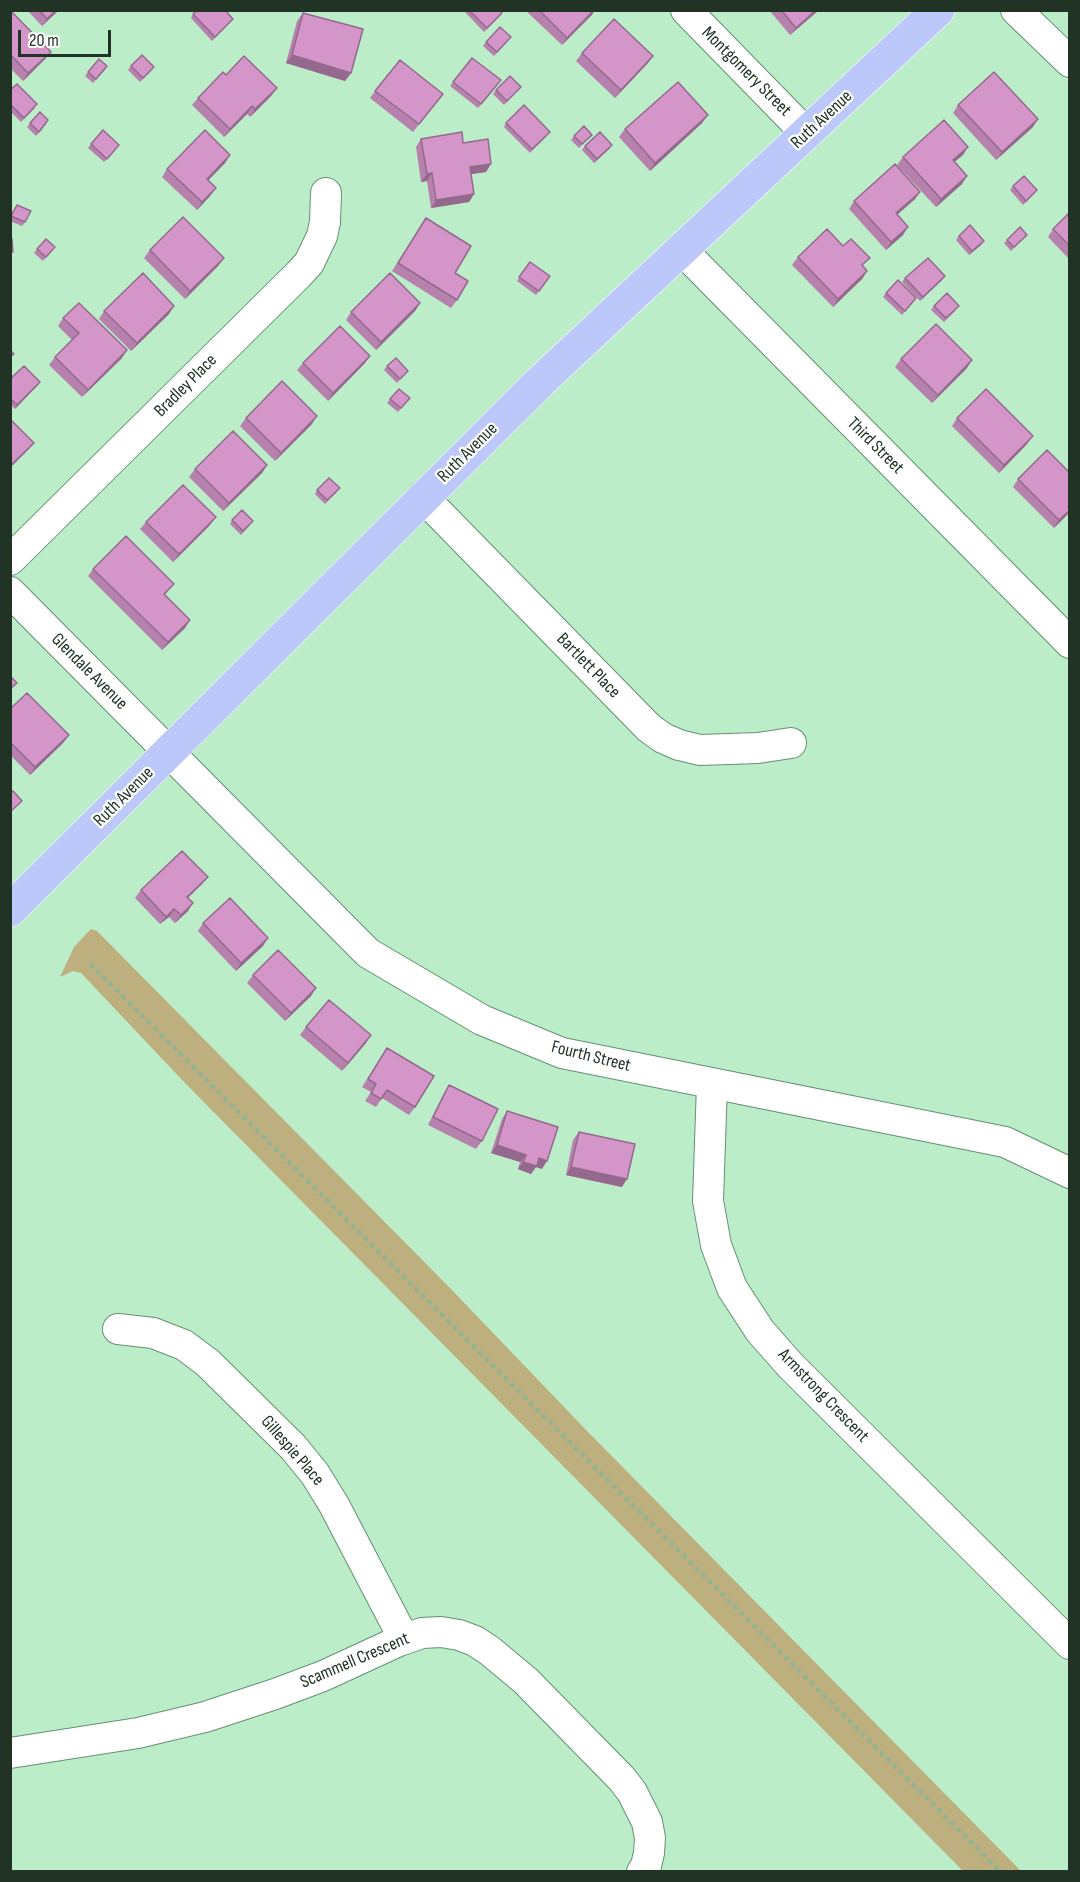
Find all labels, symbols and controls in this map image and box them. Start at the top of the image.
scale bar [21,18,114,56]
street label: Montgomery Street [697,23,795,121]
text: 20 m [29,30,59,51]
street label: Ruth Avenue [787,86,857,154]
street label: Bradley Place [150,350,222,422]
street label: Third Street [842,413,908,479]
street label: Ruth Avenue [434,419,502,487]
street label: Glendale Avenue [46,629,132,715]
street label: Bartlett Place [552,629,624,703]
street label: Ruth Avenue [90,763,158,831]
street label: Fourth Street [549,1037,633,1077]
street label: Armstrong Crescent [773,1345,873,1447]
street label: Gillespie Place [256,1412,328,1490]
street label: Scammell Crescent [297,1628,413,1694]

